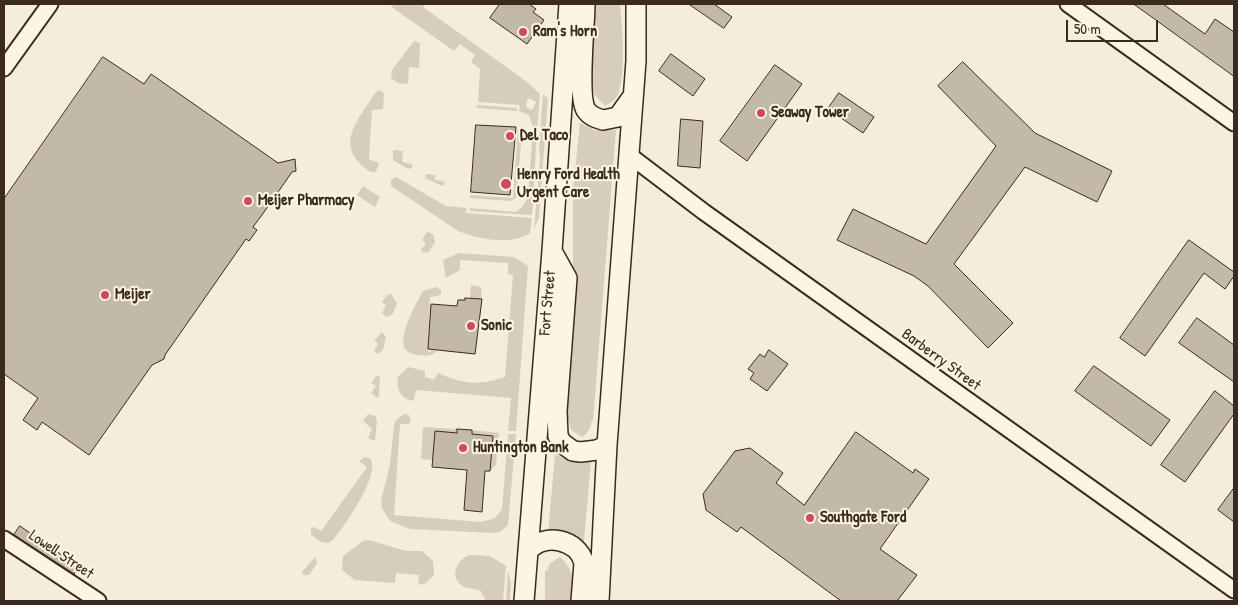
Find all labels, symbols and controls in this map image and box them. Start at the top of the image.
scale bar [1068,10,1160,42]
text: 50 m [1074,18,1101,39]
place label: Ram's Horn [533,22,597,42]
marker: Ram's Horn [517,26,529,38]
place label: Seaway Tower [771,103,849,123]
marker: Seaway Tower [755,107,767,119]
place label: Del Taco [520,126,568,146]
marker: Del Taco [504,130,516,142]
place label: Henry Ford Health Urgent Care [517,165,620,203]
marker: Henry Ford Health Urgent Care [499,177,513,191]
place label: Meijer Pharmacy [258,191,354,211]
marker: Meijer Pharmacy [242,195,254,207]
street label: Fort Street [536,270,560,336]
place label: Meijer [115,285,151,305]
marker: Meijer [99,289,111,301]
place label: Sonic [481,316,512,336]
marker: Sonic [465,320,477,332]
street label: Barberry Street [898,325,984,395]
place label: Huntington Bank [473,438,569,458]
marker: Huntington Bank [457,442,469,454]
place label: Southgate Ford [820,508,906,528]
marker: Southgate Ford [804,512,816,524]
street label: Lowell Street [25,526,97,584]

